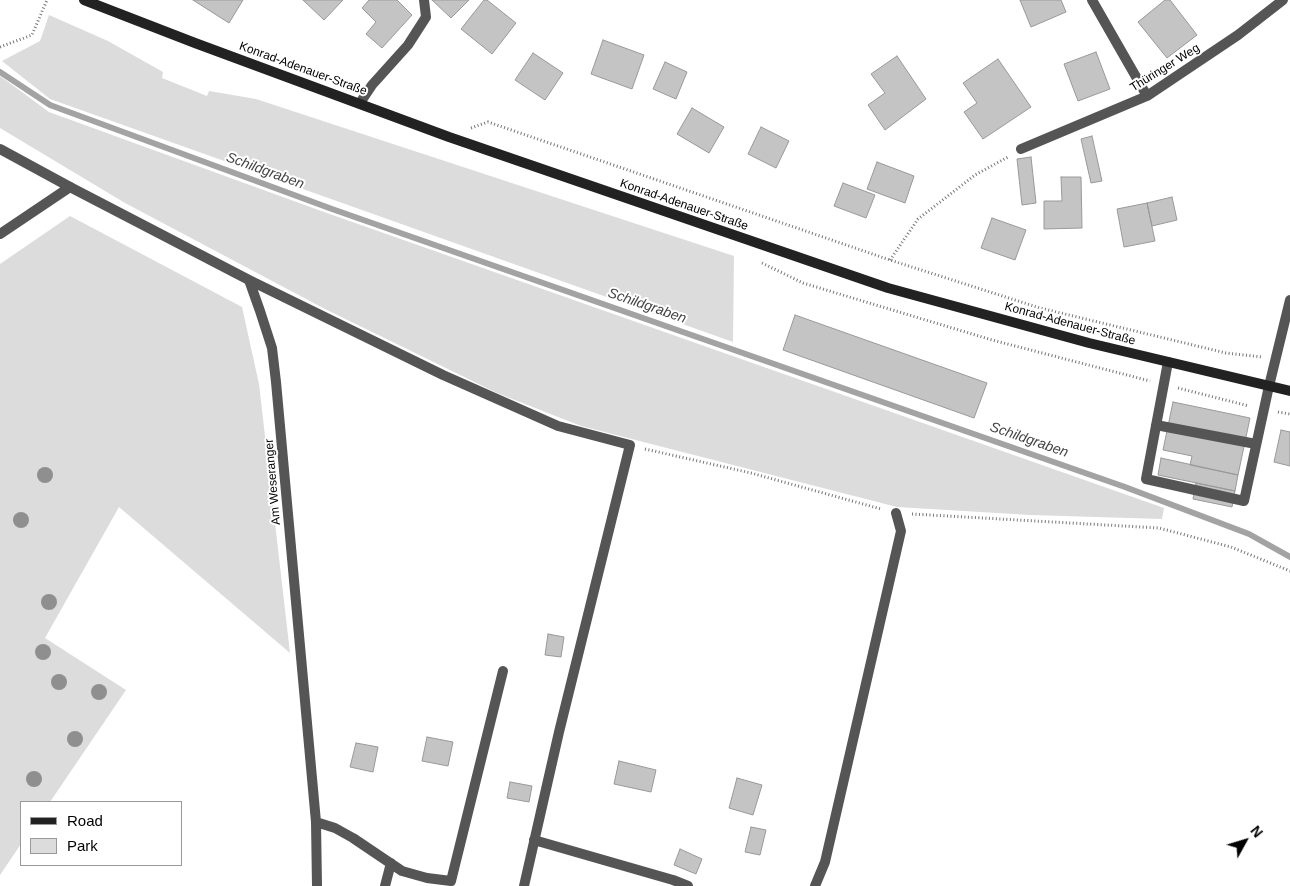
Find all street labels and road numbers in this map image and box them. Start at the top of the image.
street label: Konrad-Adenauer-Straße [237,39,369,99]
street label: Thüringer Weg [1128,41,1202,95]
street label: Konrad-Adenauer-Straße [618,176,750,234]
street label: Konrad-Adenauer-Straße [1003,300,1137,348]
street label: Am Weseranger [262,438,284,526]

